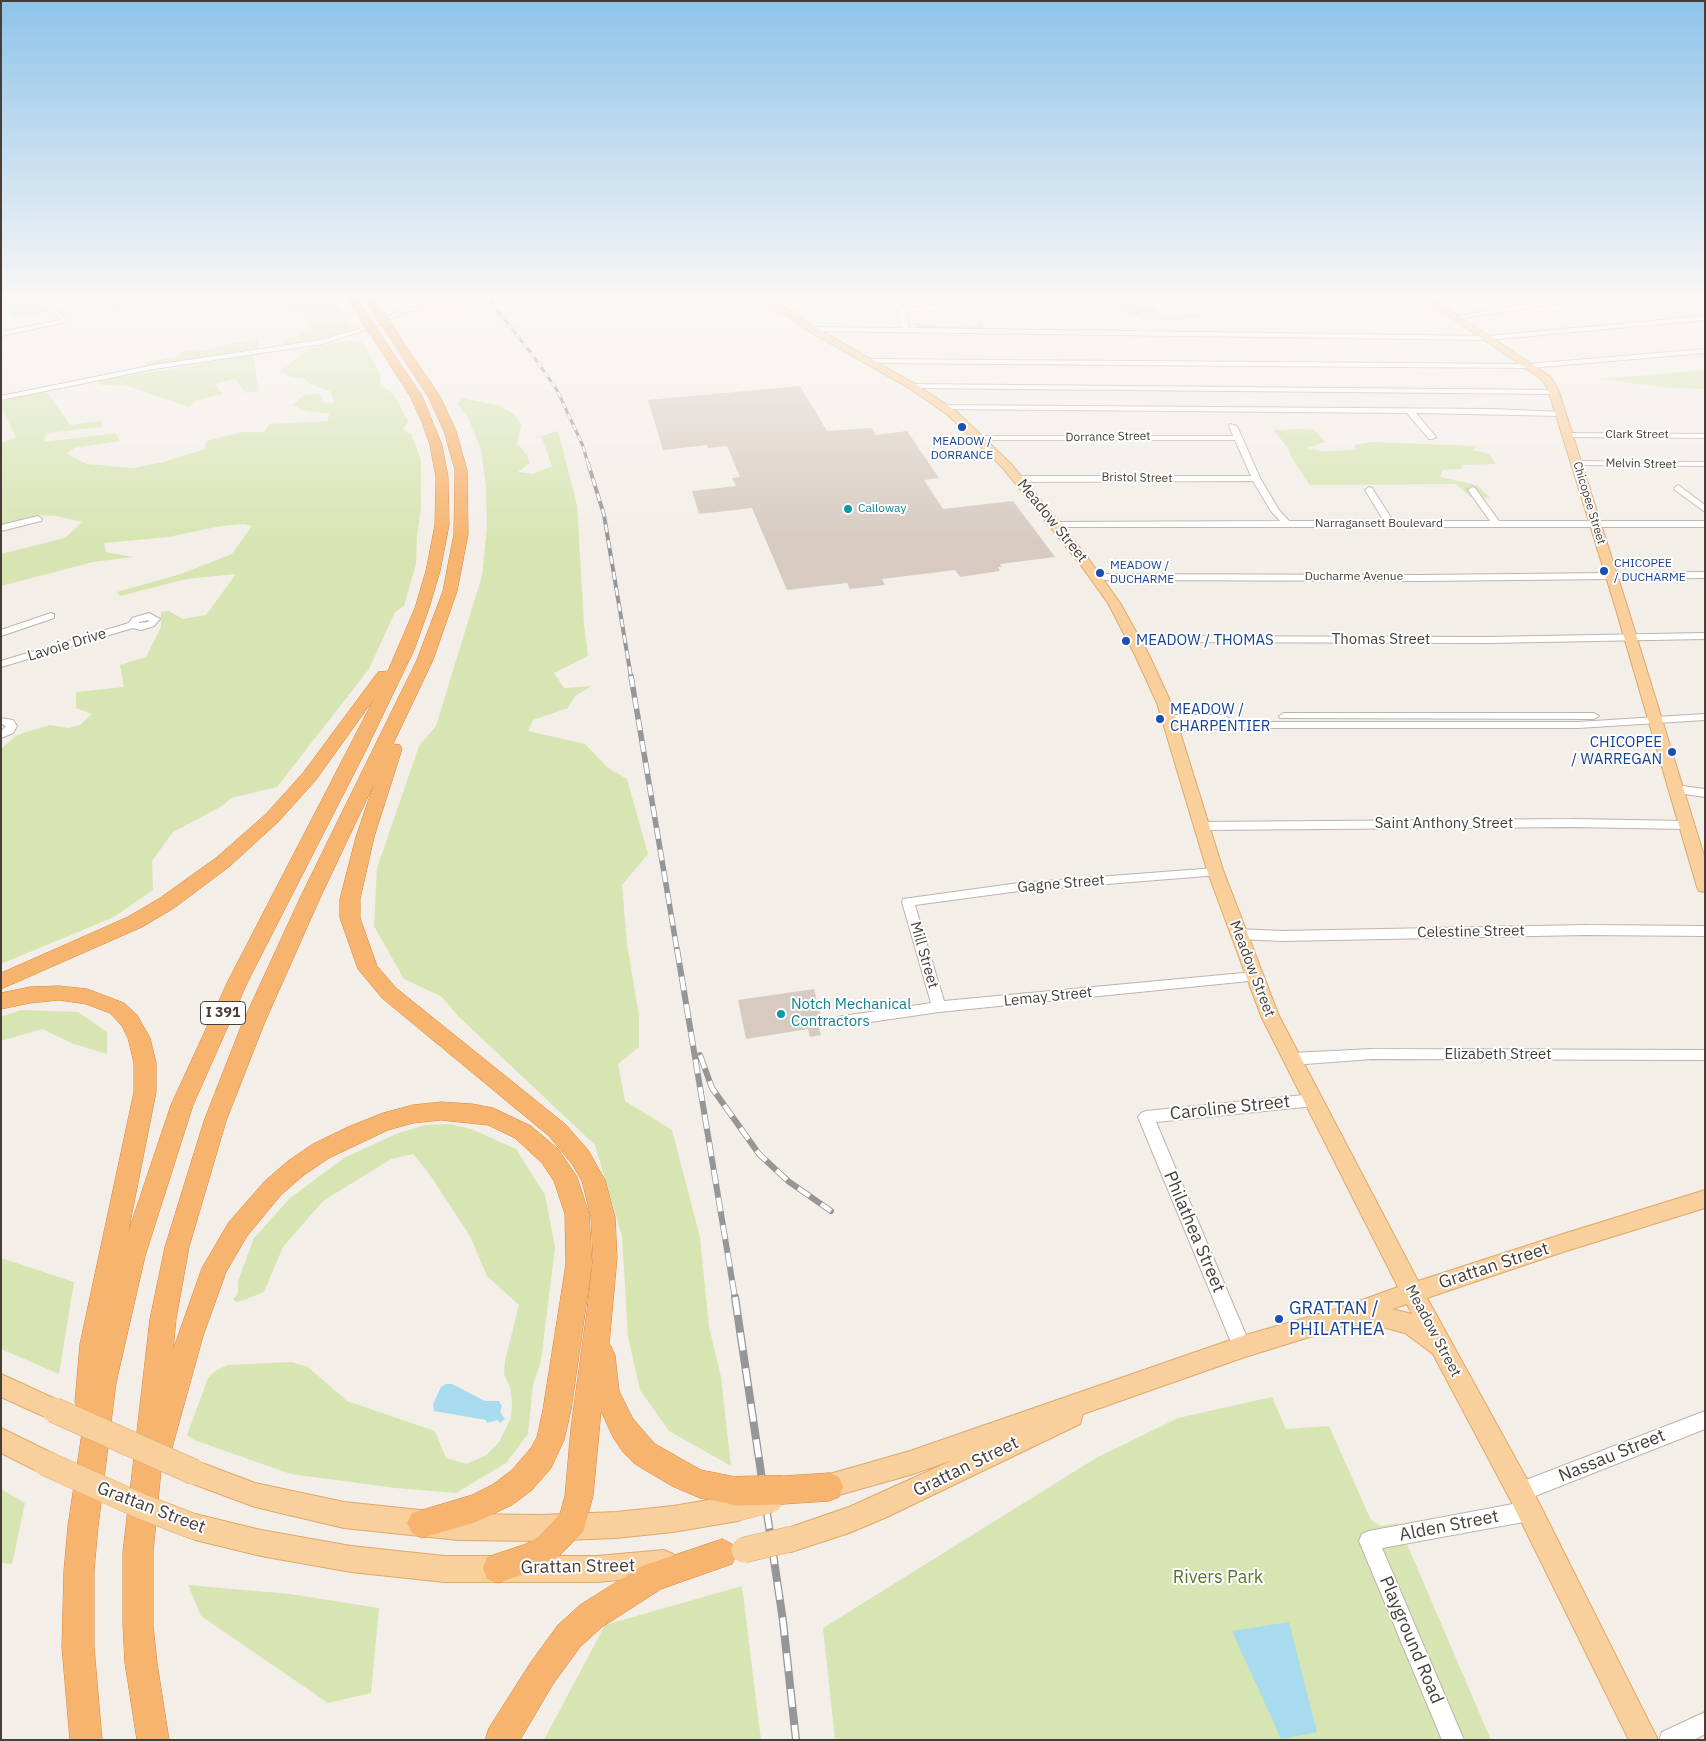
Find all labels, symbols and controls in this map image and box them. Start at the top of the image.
marker: MEADOW / DORRANCE [956,421,968,433]
street label: Clark Street [1605,428,1669,442]
street label: Dorrance Street [1065,429,1151,445]
place label: MEADOW / DORRANCE [931,435,993,463]
street label: Melvin Street [1605,456,1677,472]
street label: Chicopee Street [1570,460,1608,546]
street label: Bristol Street [1101,470,1173,486]
street label: Meadow Street [1013,476,1091,566]
place label: Calloway [858,502,906,516]
marker: Calloway [842,503,854,515]
street label: Narragansett Boulevard [1315,517,1443,531]
place label: CHICOPEE / DUCHARME [1614,557,1686,585]
place label: MEADOW / DUCHARME [1110,559,1174,587]
marker: CHICOPEE / DUCHARME [1598,565,1610,577]
marker: MEADOW / DUCHARME [1094,567,1106,579]
street label: Ducharme Avenue [1305,570,1403,584]
street label: Lavoie Drive [25,624,109,666]
street label: Thomas Street [1332,631,1430,649]
place label: MEADOW / THOMAS [1136,632,1274,650]
marker: MEADOW / THOMAS [1120,635,1132,647]
place label: MEADOW / CHARPENTIER [1170,701,1270,736]
marker: MEADOW / CHARPENTIER [1154,713,1166,725]
place label: CHICOPEE / WARREGAN [1571,734,1662,769]
marker: CHICOPEE / WARREGAN [1666,746,1678,758]
street label: Saint Anthony Street [1375,815,1513,833]
street label: Gagne Street [1016,871,1106,897]
street label: Meadow Street [1225,918,1279,1020]
street label: Mill Street [906,919,942,991]
street label: Celestine Street [1417,922,1525,942]
street label: Lemay Street [1003,983,1093,1011]
place label: Notch Mechanical Contractors [791,996,911,1031]
road number: I 391 [200,1001,246,1024]
marker: Notch Mechanical Contractors [775,1008,787,1020]
street label: Elizabeth Street [1445,1046,1551,1064]
street label: Caroline Street [1169,1091,1291,1125]
street label: Philathea Street [1159,1168,1229,1296]
street label: Grattan Street [1436,1238,1552,1294]
street label: Meadow Street [1401,1282,1465,1380]
place label: GRATTAN / PHILATHEA [1289,1298,1385,1340]
marker: GRATTAN / PHILATHEA [1273,1313,1285,1325]
street label: Nassau Street [1555,1425,1669,1487]
street label: Grattan Street [910,1432,1022,1502]
street label: Grattan Street [94,1477,208,1539]
street label: Alden Street [1398,1506,1500,1546]
street label: Grattan Street [521,1555,635,1579]
park label: Rivers Park [1173,1567,1263,1589]
street label: Playground Road [1374,1573,1448,1707]

